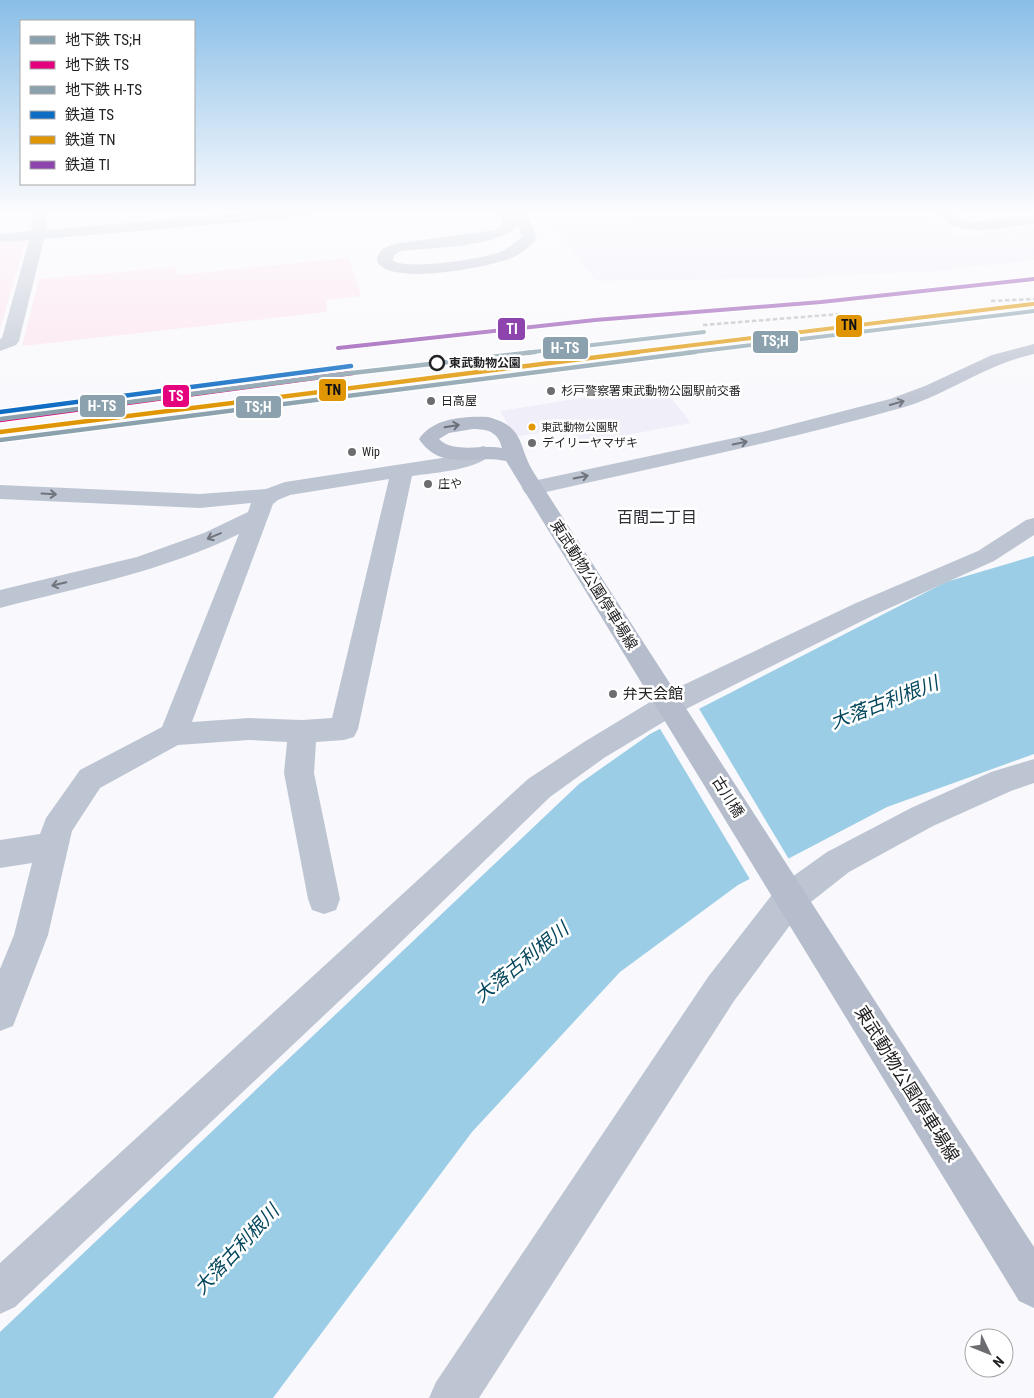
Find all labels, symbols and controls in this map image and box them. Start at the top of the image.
legend [20,20,195,185]
text: 地下鉄 TS;H [65,31,141,49]
text: 地下鉄 TS [65,56,129,74]
text: 地下鉄 H-TS [65,81,142,99]
text: 鉄道 TS [65,106,114,124]
text: 鉄道 TN [65,131,116,149]
text: 鉄道 TI [65,156,110,174]
line badge: TN [835,314,863,338]
line badge: TI [497,317,526,341]
text: TN [841,317,857,333]
text: TI [506,321,518,337]
line badge: TS;H [752,330,799,354]
text: TS;H [761,333,789,349]
line badge: H-TS [542,336,589,360]
text: H-TS [551,340,580,356]
marker: 東武動物公園 [429,355,445,371]
place label: 東武動物公園 [449,356,521,370]
line badge: TN [318,378,347,402]
text: TN [325,382,341,398]
line badge: TS [162,384,190,408]
place label: 杉戸警察署東武動物公園駅前交番 [561,384,741,398]
marker: 杉戸警察署東武動物公園駅前交番 [545,385,557,397]
text: TS [168,388,184,404]
line badge: H-TS [79,394,126,418]
place label: 日高屋 [441,394,477,408]
line badge: TS;H [235,395,282,419]
marker: 日高屋 [425,395,437,407]
one-way arrow [889,397,905,407]
text: H-TS [88,398,117,414]
text: TS;H [244,399,272,415]
one-way arrow [444,421,460,431]
place label: 東武動物公園駅 [541,421,618,434]
marker: 東武動物公園駅 [527,422,537,432]
place label: デイリーヤマザキ [542,436,638,450]
marker: デイリーヤマザキ [526,437,538,449]
one-way arrow [731,438,747,447]
place label: Wip [362,445,380,459]
marker: Wip [346,446,358,458]
one-way arrow [572,472,588,482]
place label: 庄や [438,477,462,491]
marker: 庄や [422,478,434,490]
one-way arrow [40,489,56,499]
district label: 百間二丁目 [617,508,697,527]
street label: 東武動物公園停車場線 [547,517,641,653]
one-way arrow [207,532,222,542]
one-way arrow [52,580,68,590]
water label: 大落古利根川 [827,671,943,734]
place label: 弁天会館 [623,685,683,703]
marker: 弁天会館 [607,688,619,700]
street label: 古川橋 [708,773,748,821]
water label: 大落古利根川 [470,916,574,1007]
street label: 東武動物公園停車場線 [851,1002,964,1166]
water label: 大落古利根川 [189,1198,285,1299]
north arrow [964,1328,1014,1378]
text: N [990,1353,1007,1370]

